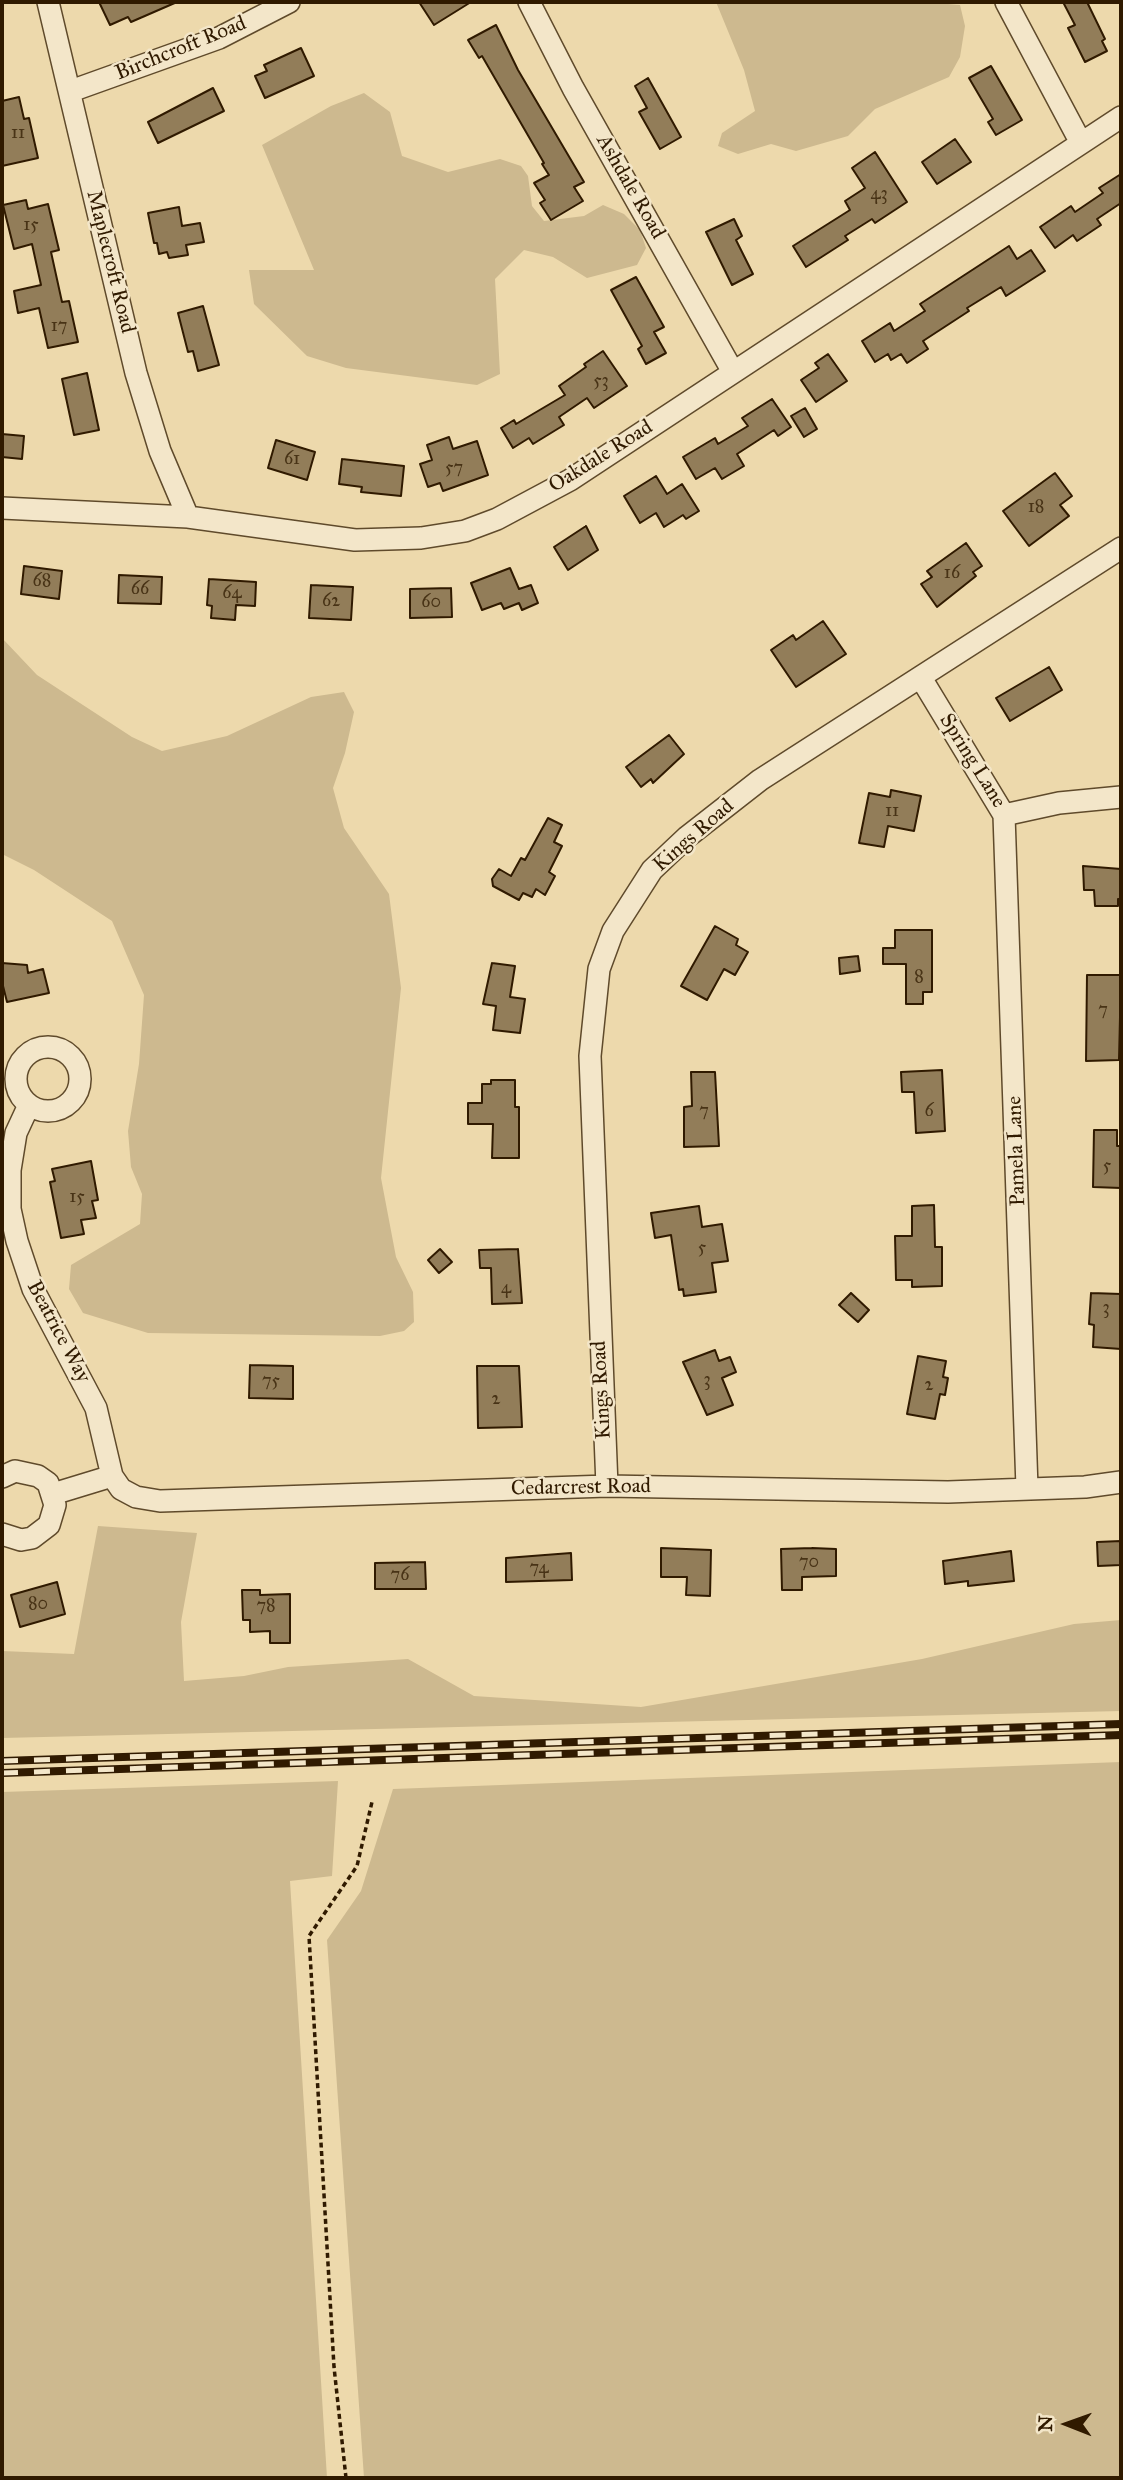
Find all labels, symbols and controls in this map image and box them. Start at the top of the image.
street label: Birchcroft Road [112,11,250,87]
house number: 11 [11,123,25,145]
street label: Ashdale Road [590,130,670,244]
house number: 43 [870,184,888,206]
street label: Maplecroft Road [80,188,140,336]
house number: 15 [23,215,39,237]
house number: 17 [51,316,67,338]
house number: 53 [593,371,609,393]
street label: Oakdale Road [544,415,658,499]
house number: 61 [284,449,300,471]
house number: 57 [445,458,463,480]
house number: 18 [1028,497,1044,519]
house number: 16 [944,563,960,585]
house number: 68 [33,571,51,593]
house number: 66 [131,579,149,601]
house number: 64 [222,583,242,605]
house number: 62 [322,591,340,613]
house number: 60 [421,592,441,614]
street label: Spring Lane [933,709,1011,813]
street label: Kings Road [648,794,740,878]
house number: 11 [885,801,899,823]
house number: 8 [914,967,924,989]
house number: 7 [1098,1000,1108,1022]
street label: Pamela Lane [1002,1095,1032,1207]
house number: 7 [699,1101,709,1123]
house number: 6 [924,1101,934,1123]
house number: 5 [1103,1156,1111,1178]
house number: 15 [69,1187,85,1209]
house number: 5 [698,1238,706,1260]
street label: Beatrice Way [21,1277,95,1387]
house number: 4 [501,1278,511,1300]
house number: 3 [1102,1298,1110,1320]
street label: Kings Road [587,1340,617,1440]
house number: 3 [703,1370,711,1392]
house number: 75 [262,1371,280,1393]
house number: 2 [925,1375,933,1397]
house number: 2 [492,1389,500,1411]
street label: Cedarcrest Road [511,1474,651,1502]
house number: 70 [799,1552,819,1574]
house number: 74 [529,1558,549,1580]
house number: 76 [391,1565,409,1587]
house number: 80 [28,1594,48,1616]
house number: 78 [256,1596,276,1618]
north arrow [1032,2389,1102,2459]
text: N [1034,2415,1057,2432]

